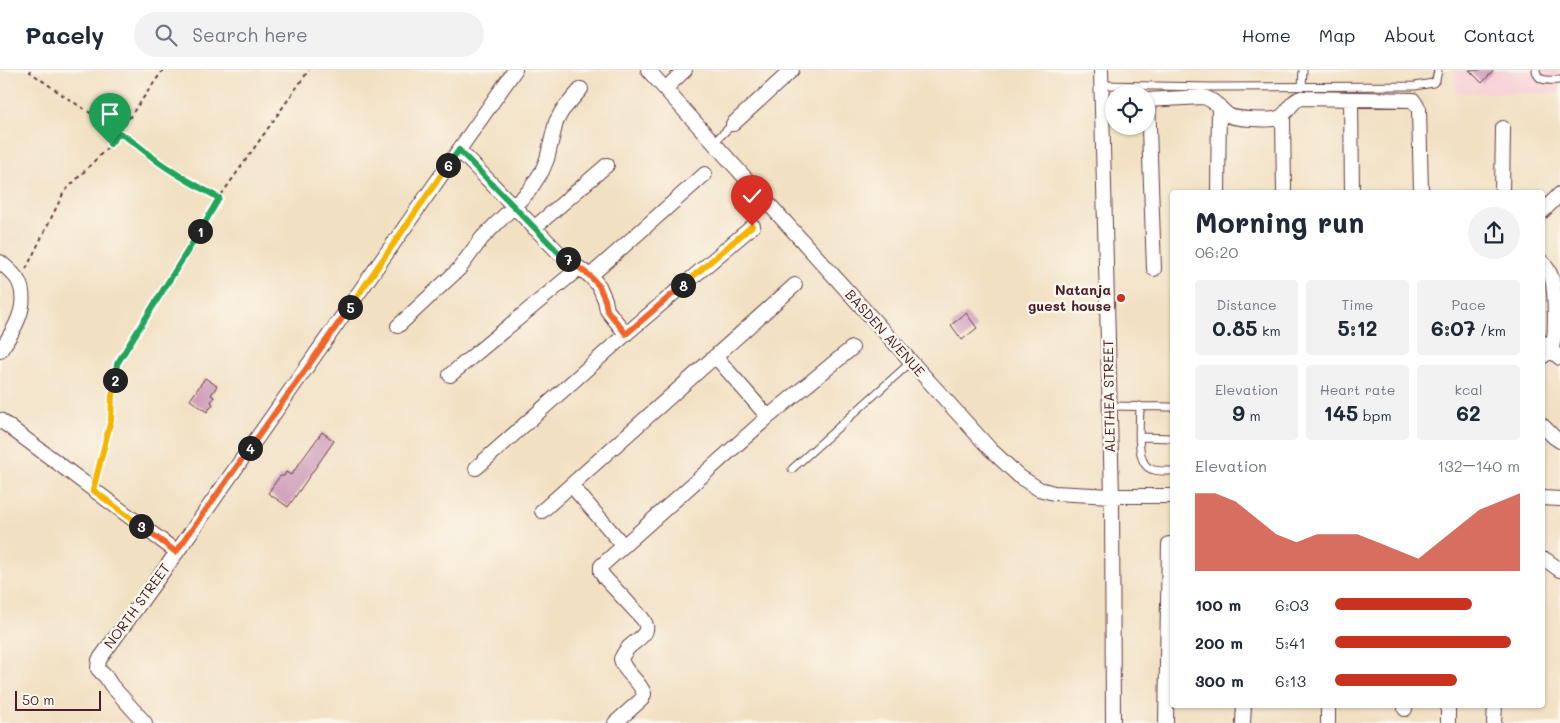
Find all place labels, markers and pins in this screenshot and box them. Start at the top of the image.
pin [89,93,131,144]
pin: 6 [436,152,460,178]
pin [731,175,773,226]
pin: 1 [188,218,212,244]
pin: 7 [556,246,580,272]
pin: 8 [670,272,696,298]
place label: Natanja guest house [1028,280,1111,315]
marker: Natanja guest house [1115,292,1127,304]
pin: 5 [338,294,362,320]
pin: 2 [102,368,128,392]
pin: 4 [238,436,262,460]
pin: 3 [128,514,154,538]

